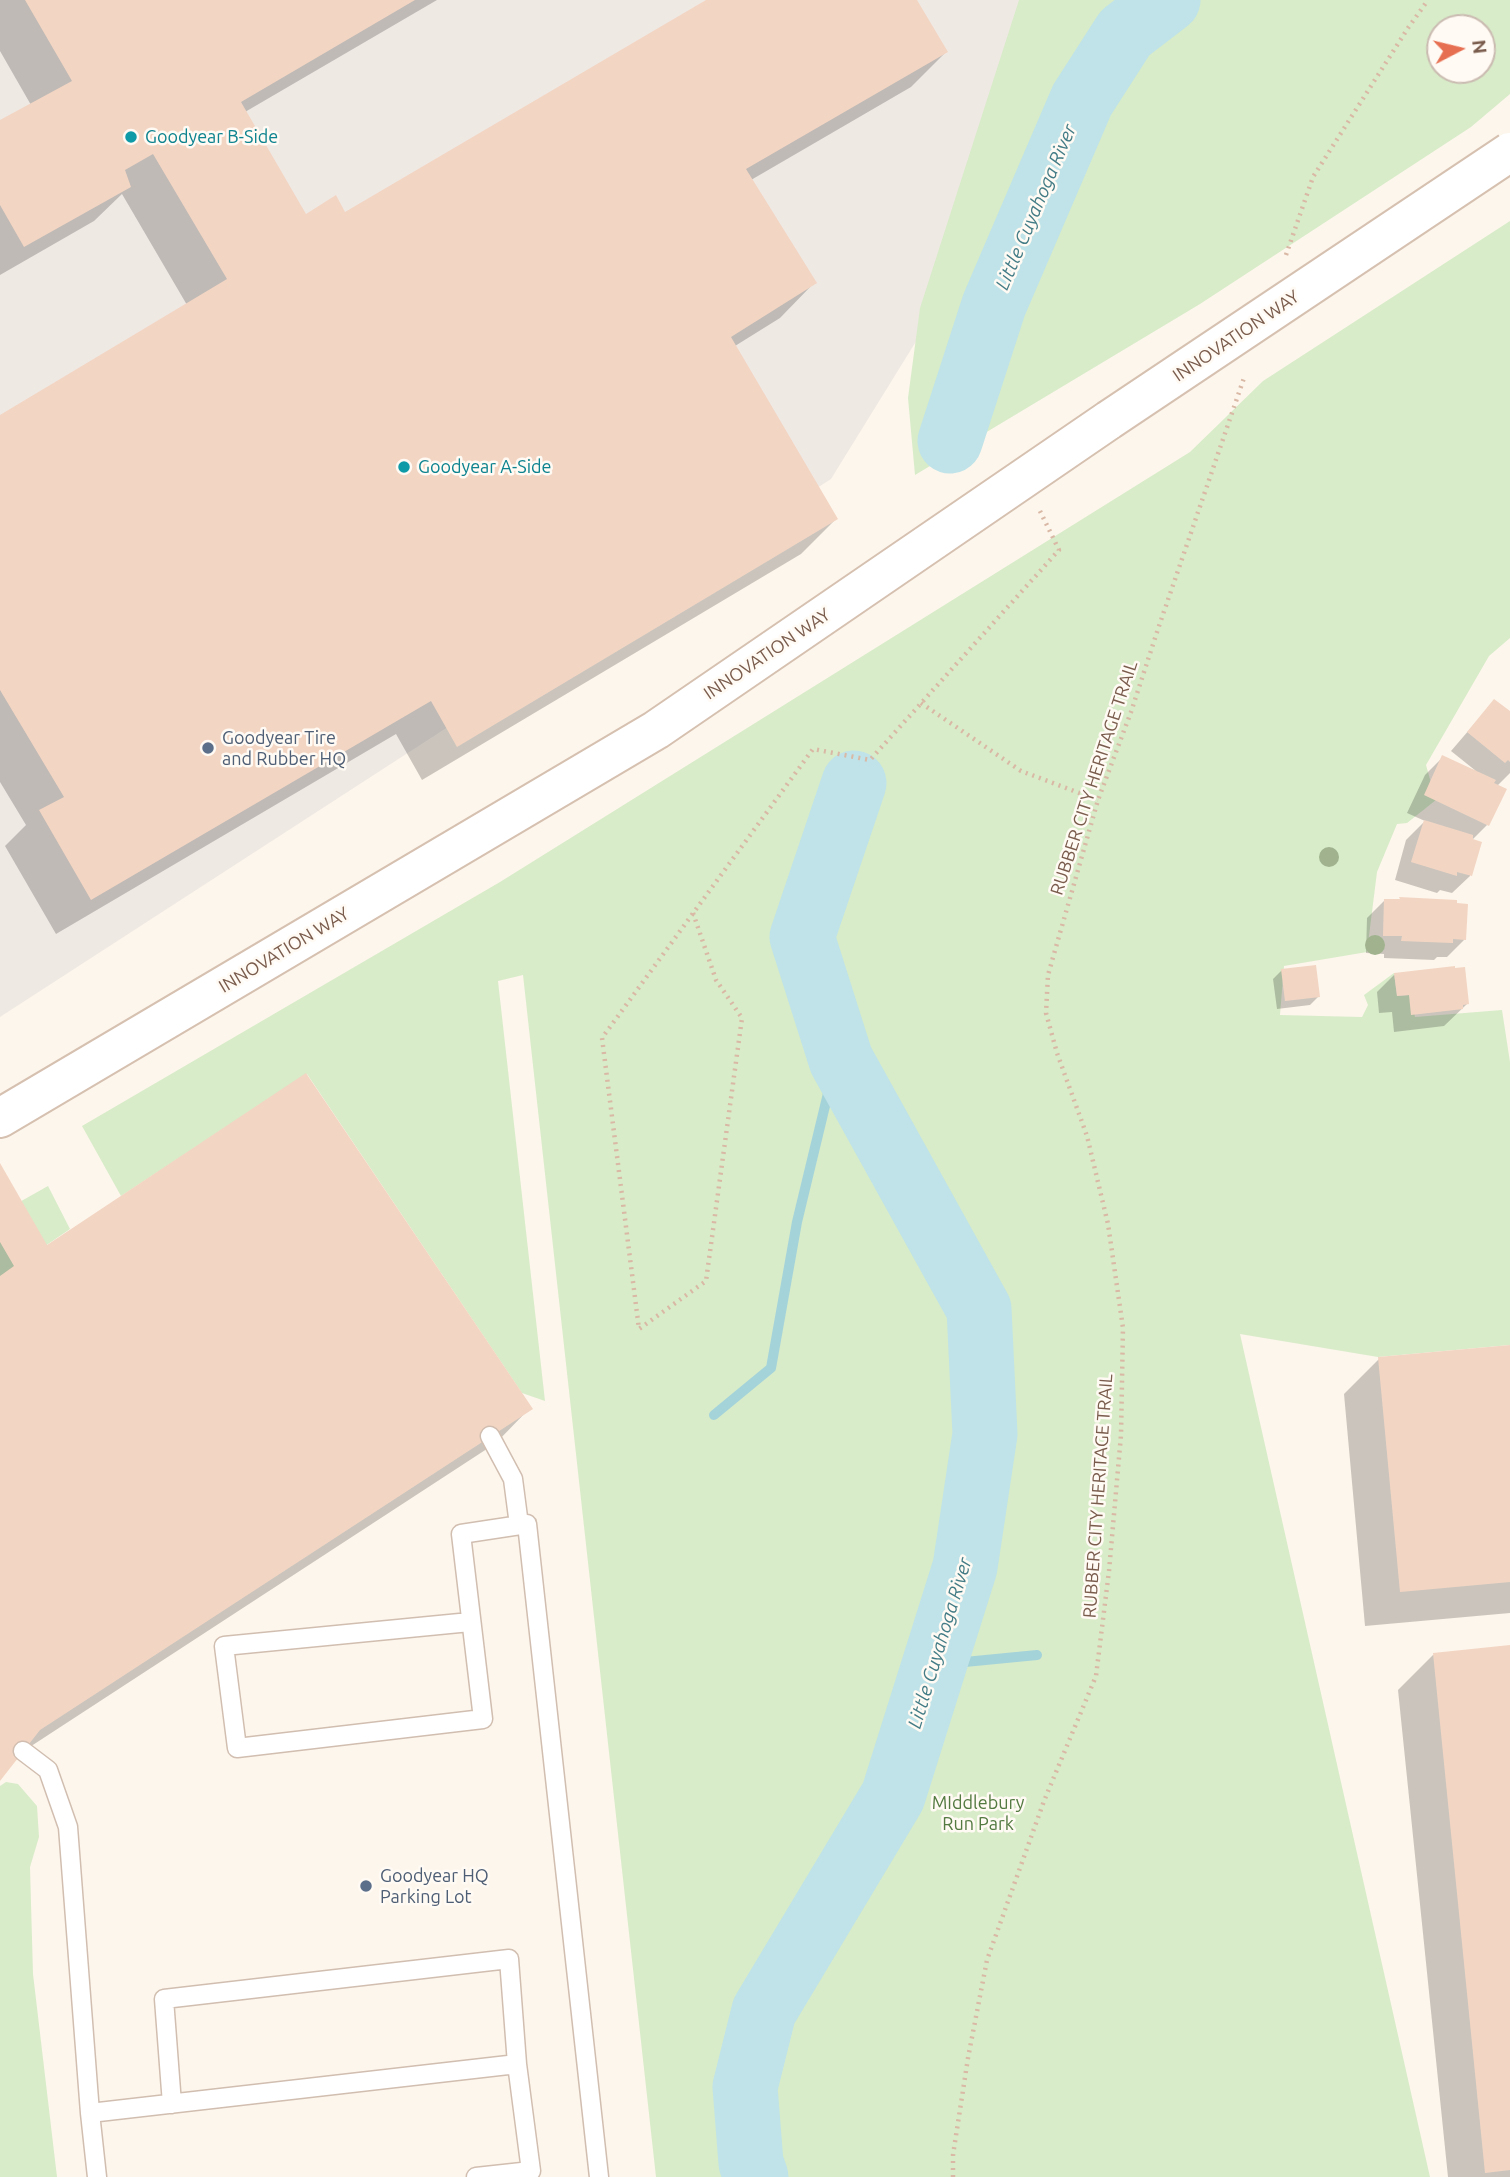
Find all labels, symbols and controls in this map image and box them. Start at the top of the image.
north arrow [1426,14,1496,84]
text: N [1468,38,1492,55]
water label: Little Cuyahoga River [991,121,1081,293]
place label: Goodyear B-Side [145,126,278,148]
marker: Goodyear B-Side [123,129,139,145]
street label: INNOVATION WAY [1169,286,1303,386]
place label: Goodyear A-Side [418,456,551,478]
marker: Goodyear A-Side [396,459,412,475]
street label: INNOVATION WAY [700,604,834,704]
street label: RUBBER CITY HERITAGE TRAIL [1046,658,1142,898]
place label: Goodyear Tire and Rubber HQ [222,727,346,770]
marker: Goodyear Tire and Rubber HQ [200,740,216,756]
street label: INNOVATION WAY [215,903,353,997]
street label: RUBBER CITY HERITAGE TRAIL [1079,1373,1117,1619]
water label: Little Cuyahoga River [903,1555,977,1731]
park label: MIddlebury Run Park [932,1792,1024,1834]
place label: Goodyear HQ Parking Lot [380,1865,489,1908]
marker: Goodyear HQ Parking Lot [358,1878,374,1894]

